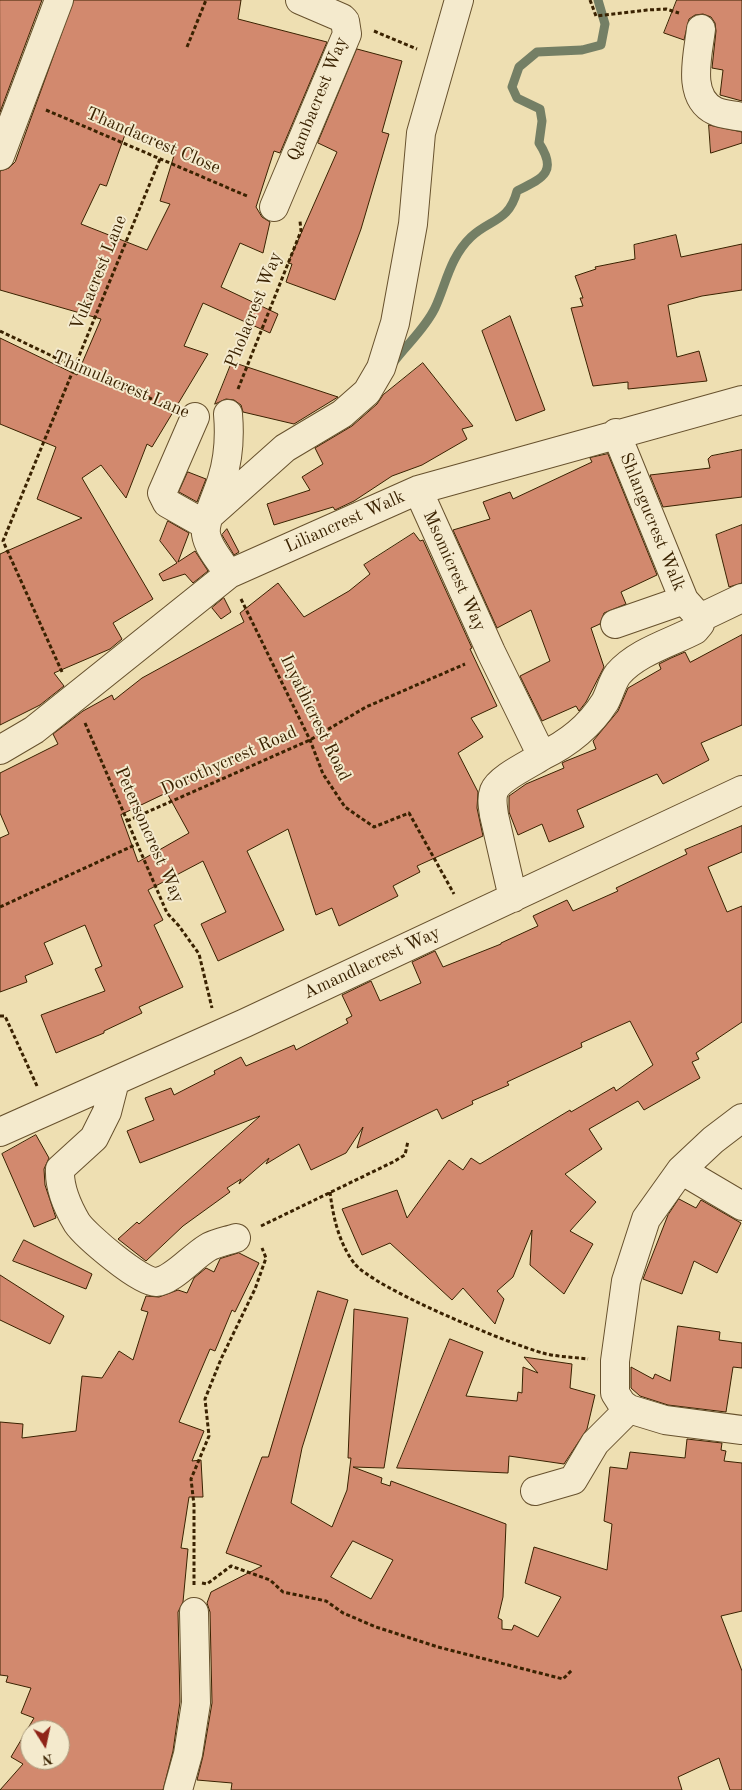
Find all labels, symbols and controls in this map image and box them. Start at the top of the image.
street label: Qambacrest Way [283,34,353,164]
street label: Thandacrest Close [82,103,224,179]
street label: Vukacrest Lane [66,212,132,334]
street label: Pholacrest Way [221,249,287,371]
street label: Thimulacrest Lane [49,346,193,424]
street label: Shlangucrest Walk [614,450,690,594]
street label: Liliancrest Walk [282,486,408,558]
street label: Msomicrest Way [418,507,490,635]
street label: Inyathicrest Road [275,651,355,785]
street label: Dorothycrest Road [158,721,300,801]
street label: Petersoncrest Way [109,764,189,906]
street label: Amandlacrest Way [300,922,444,1004]
north arrow [20,1720,70,1770]
text: N [41,1751,54,1767]

